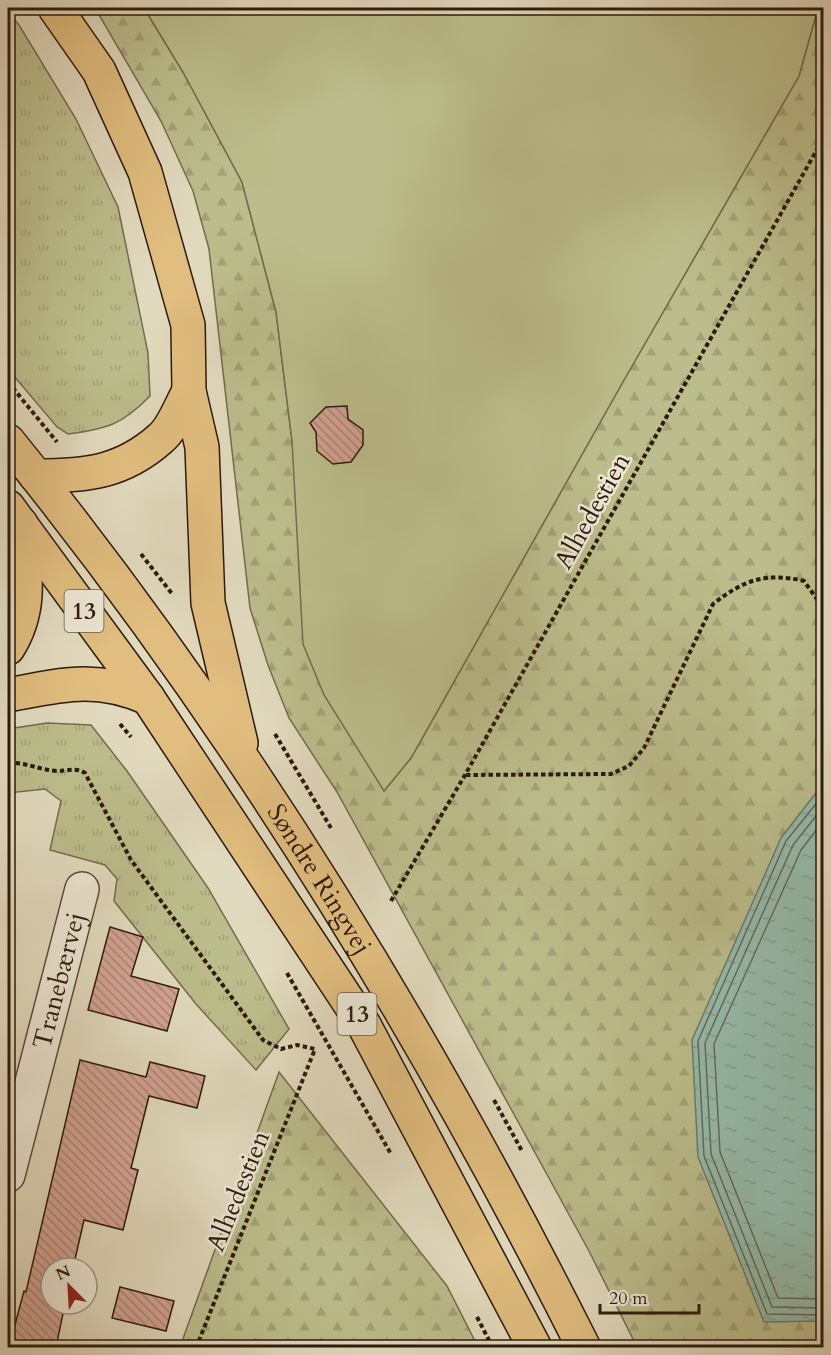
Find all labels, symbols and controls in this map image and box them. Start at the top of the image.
street label: Alhedestien [546,447,638,575]
road number: 13 [64,590,104,632]
street label: Søndre Ringvej [259,797,380,961]
street label: Tranebærvej [24,908,93,1052]
road number: 13 [338,993,376,1035]
street label: Alhedestien [198,1125,278,1257]
north arrow [39,1256,99,1316]
text: N [52,1260,74,1286]
scale bar [600,1277,699,1315]
text: 20 m [609,1286,648,1311]

